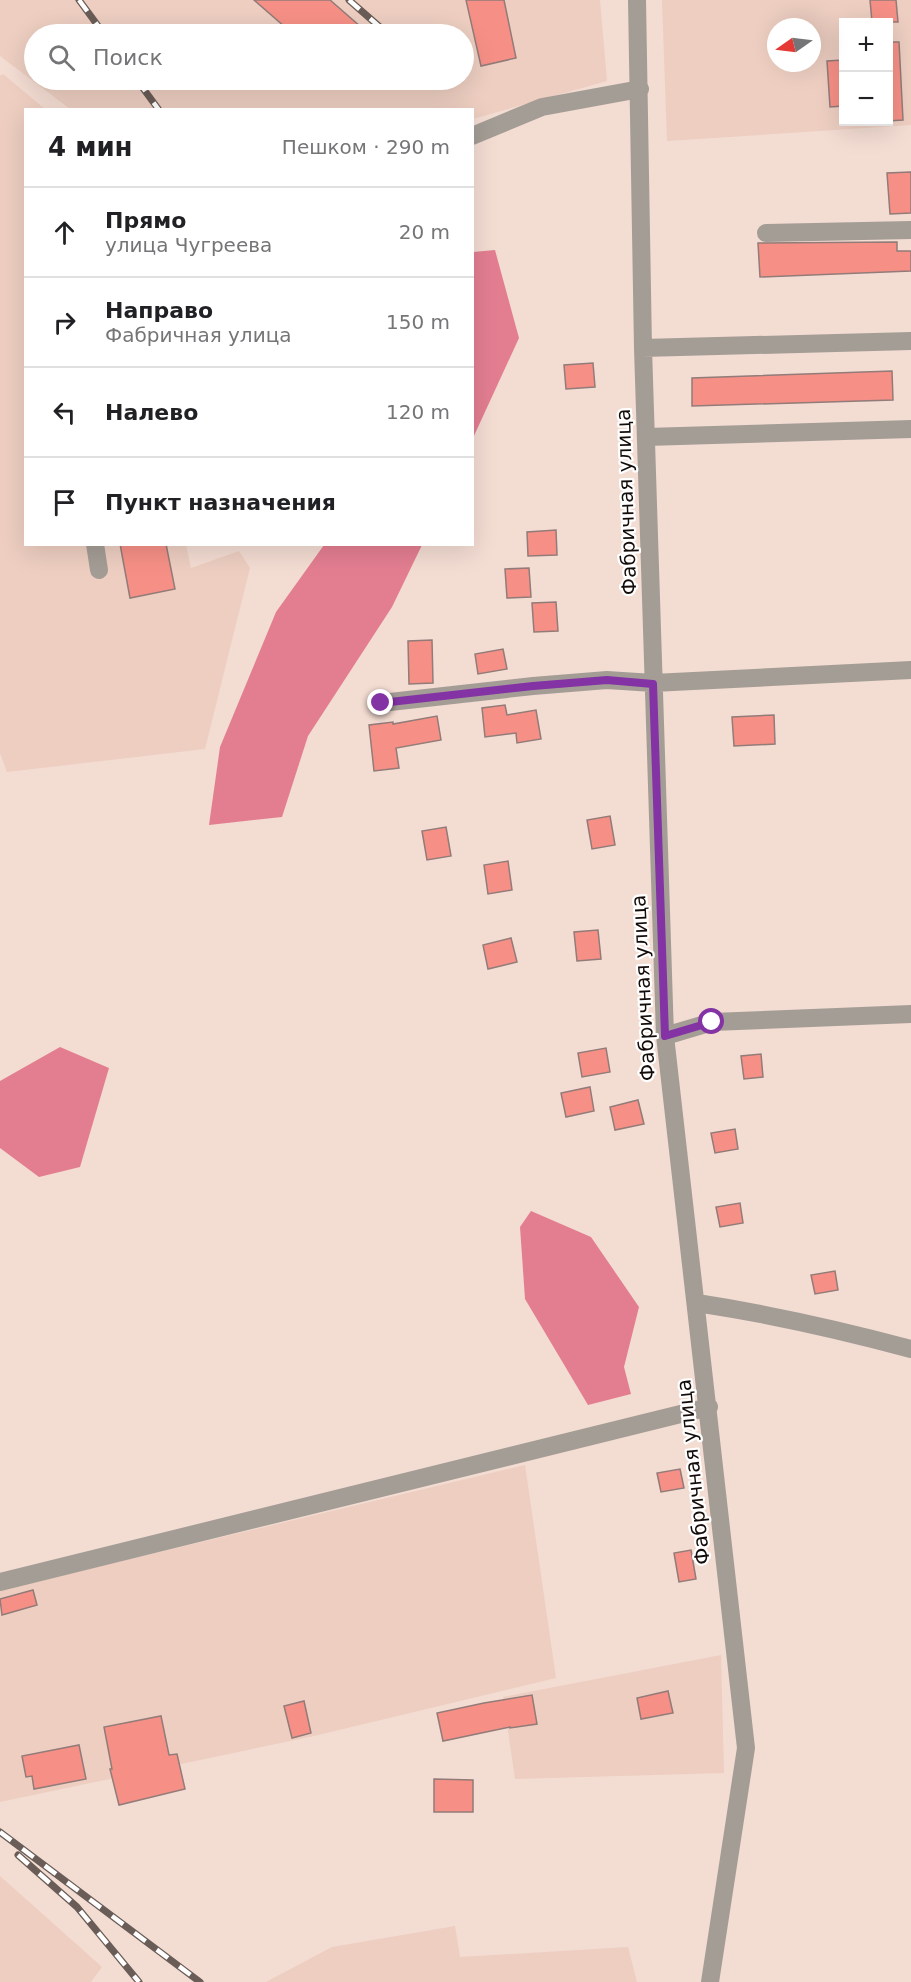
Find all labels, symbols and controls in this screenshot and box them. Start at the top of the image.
north arrow [767,18,821,72]
map controls [839,18,893,126]
button: + [839,18,893,72]
search box [24,24,474,90]
icon: search [45,41,78,74]
text: Поиск [93,45,163,70]
button: − [839,72,893,126]
text: 4 мин [48,132,133,162]
text: Пешком · 290 m [282,135,450,159]
text: Прямо [105,208,186,233]
icon: ahead [48,216,81,249]
text: 20 m [399,220,450,244]
text: улица Чугреева [105,233,272,257]
text: Направо [105,298,213,323]
icon: right [48,306,81,339]
text: 150 m [386,310,450,334]
text: Фабричная улица [105,323,292,347]
icon: left [48,396,81,429]
text: Налево [105,400,198,425]
text: 120 m [386,400,450,424]
street label: Фабричная улица [611,408,641,596]
icon: arrive [48,486,81,519]
text: Пункт назначения [105,490,336,515]
route end [367,689,393,715]
street label: Фабричная улица [626,894,660,1082]
route start [698,1008,724,1034]
street label: Фабричная улица [671,1378,715,1566]

